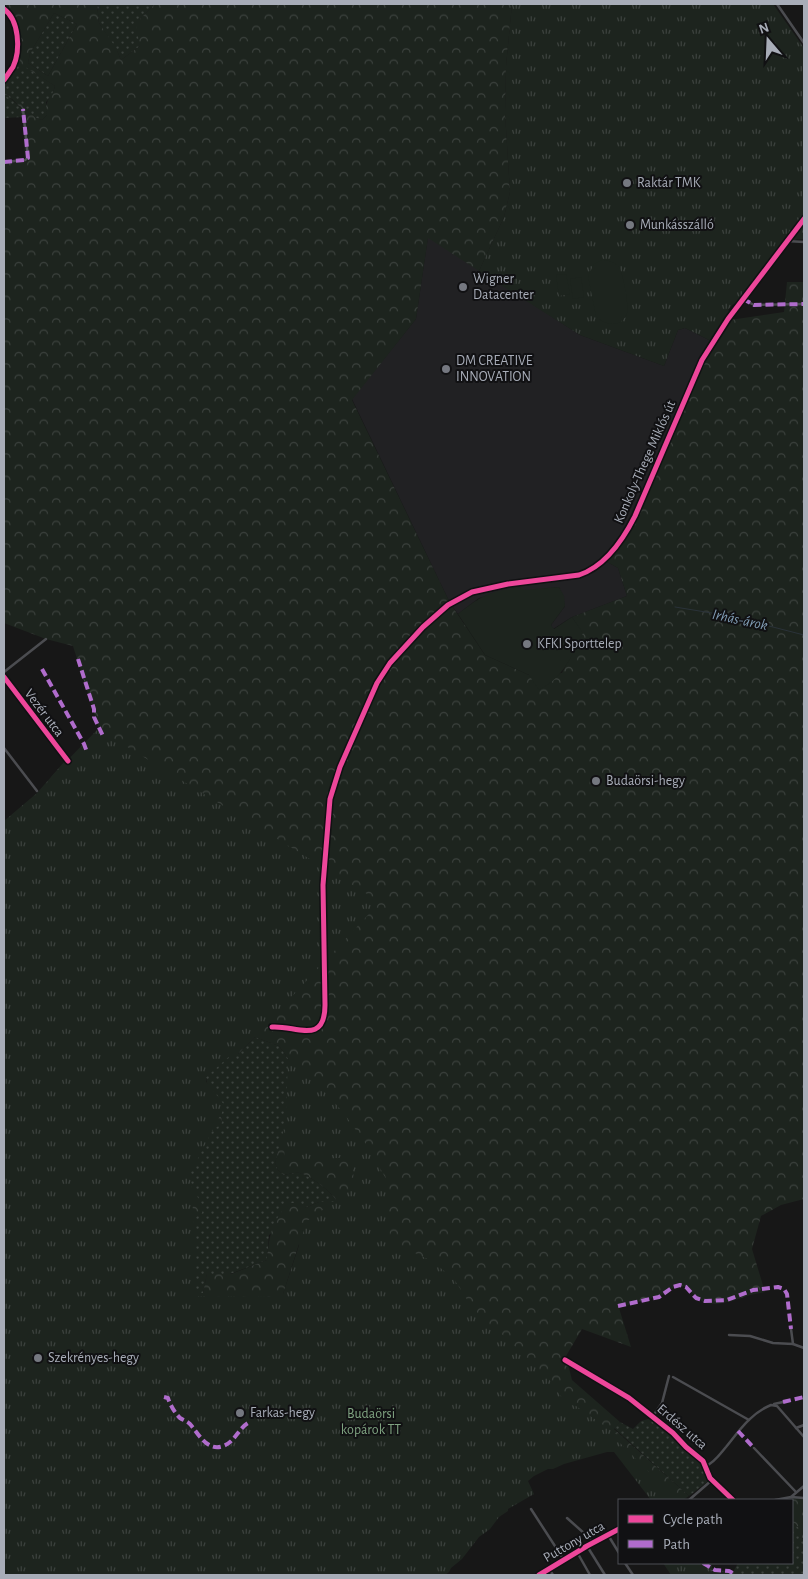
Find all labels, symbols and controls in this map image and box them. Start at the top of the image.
north arrow [743,15,793,65]
text: N [757,20,771,37]
place label: Raktár TMK [637,176,701,190]
marker: Raktár TMK [621,177,633,189]
place label: Munkásszálló [640,218,714,232]
marker: Munkásszálló [624,219,636,231]
place label: Wigner Datacenter [473,272,534,302]
marker: Wigner Datacenter [457,281,469,293]
place label: DM CREATIVE INNOVATION [456,354,533,384]
marker: DM CREATIVE INNOVATION [440,363,452,375]
street label: Konkoly-Thege Miklós út [612,398,679,526]
water label: Irhás-árok [711,607,769,633]
place label: KFKI Sporttelep [537,637,622,651]
marker: KFKI Sporttelep [521,638,533,650]
street label: Vezér utca [22,687,67,740]
place label: Budaörsi-hegy [606,774,685,788]
marker: Budaörsi-hegy [590,775,602,787]
place label: Szekrényes-hegy [48,1351,139,1365]
marker: Szekrényes-hegy [32,1352,44,1364]
street label: Erdész utca [654,1402,710,1453]
place label: Farkas-hegy [250,1406,315,1420]
marker: Farkas-hegy [234,1407,246,1419]
park label: Budaörsi kopárok TT [341,1407,401,1437]
legend [618,1499,793,1564]
text: Cycle path [663,1512,723,1527]
street label: Puttony utca [541,1519,607,1565]
text: Path [663,1537,690,1552]

